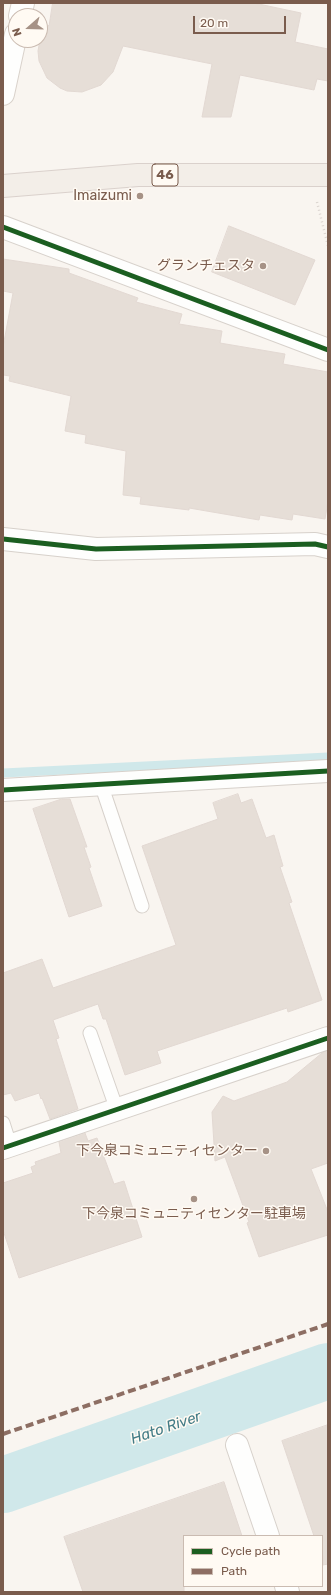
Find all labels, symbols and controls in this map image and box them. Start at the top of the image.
north arrow [8,8,48,48]
scale bar [195,8,288,34]
text: 20 m [200,16,228,30]
text: N [10,26,25,38]
road number: 46 [152,164,178,186]
place label: Imaizumi [73,188,132,204]
marker: Imaizumi [135,191,145,201]
place label: グランチェスタ [157,258,255,274]
marker: グランチェスタ [258,261,268,271]
place label: 下今泉コミュニティセンター [76,1143,258,1159]
marker: 下今泉コミュニティセンター [261,1146,271,1156]
marker: 下今泉コミュニティセンター駐車場 [189,1194,199,1204]
place label: 下今泉コミュニティセンター駐車場 [82,1206,306,1222]
water label: Hato River [128,1408,204,1448]
legend [183,1535,323,1587]
text: Cycle path [221,1544,280,1558]
text: Path [221,1564,247,1578]

